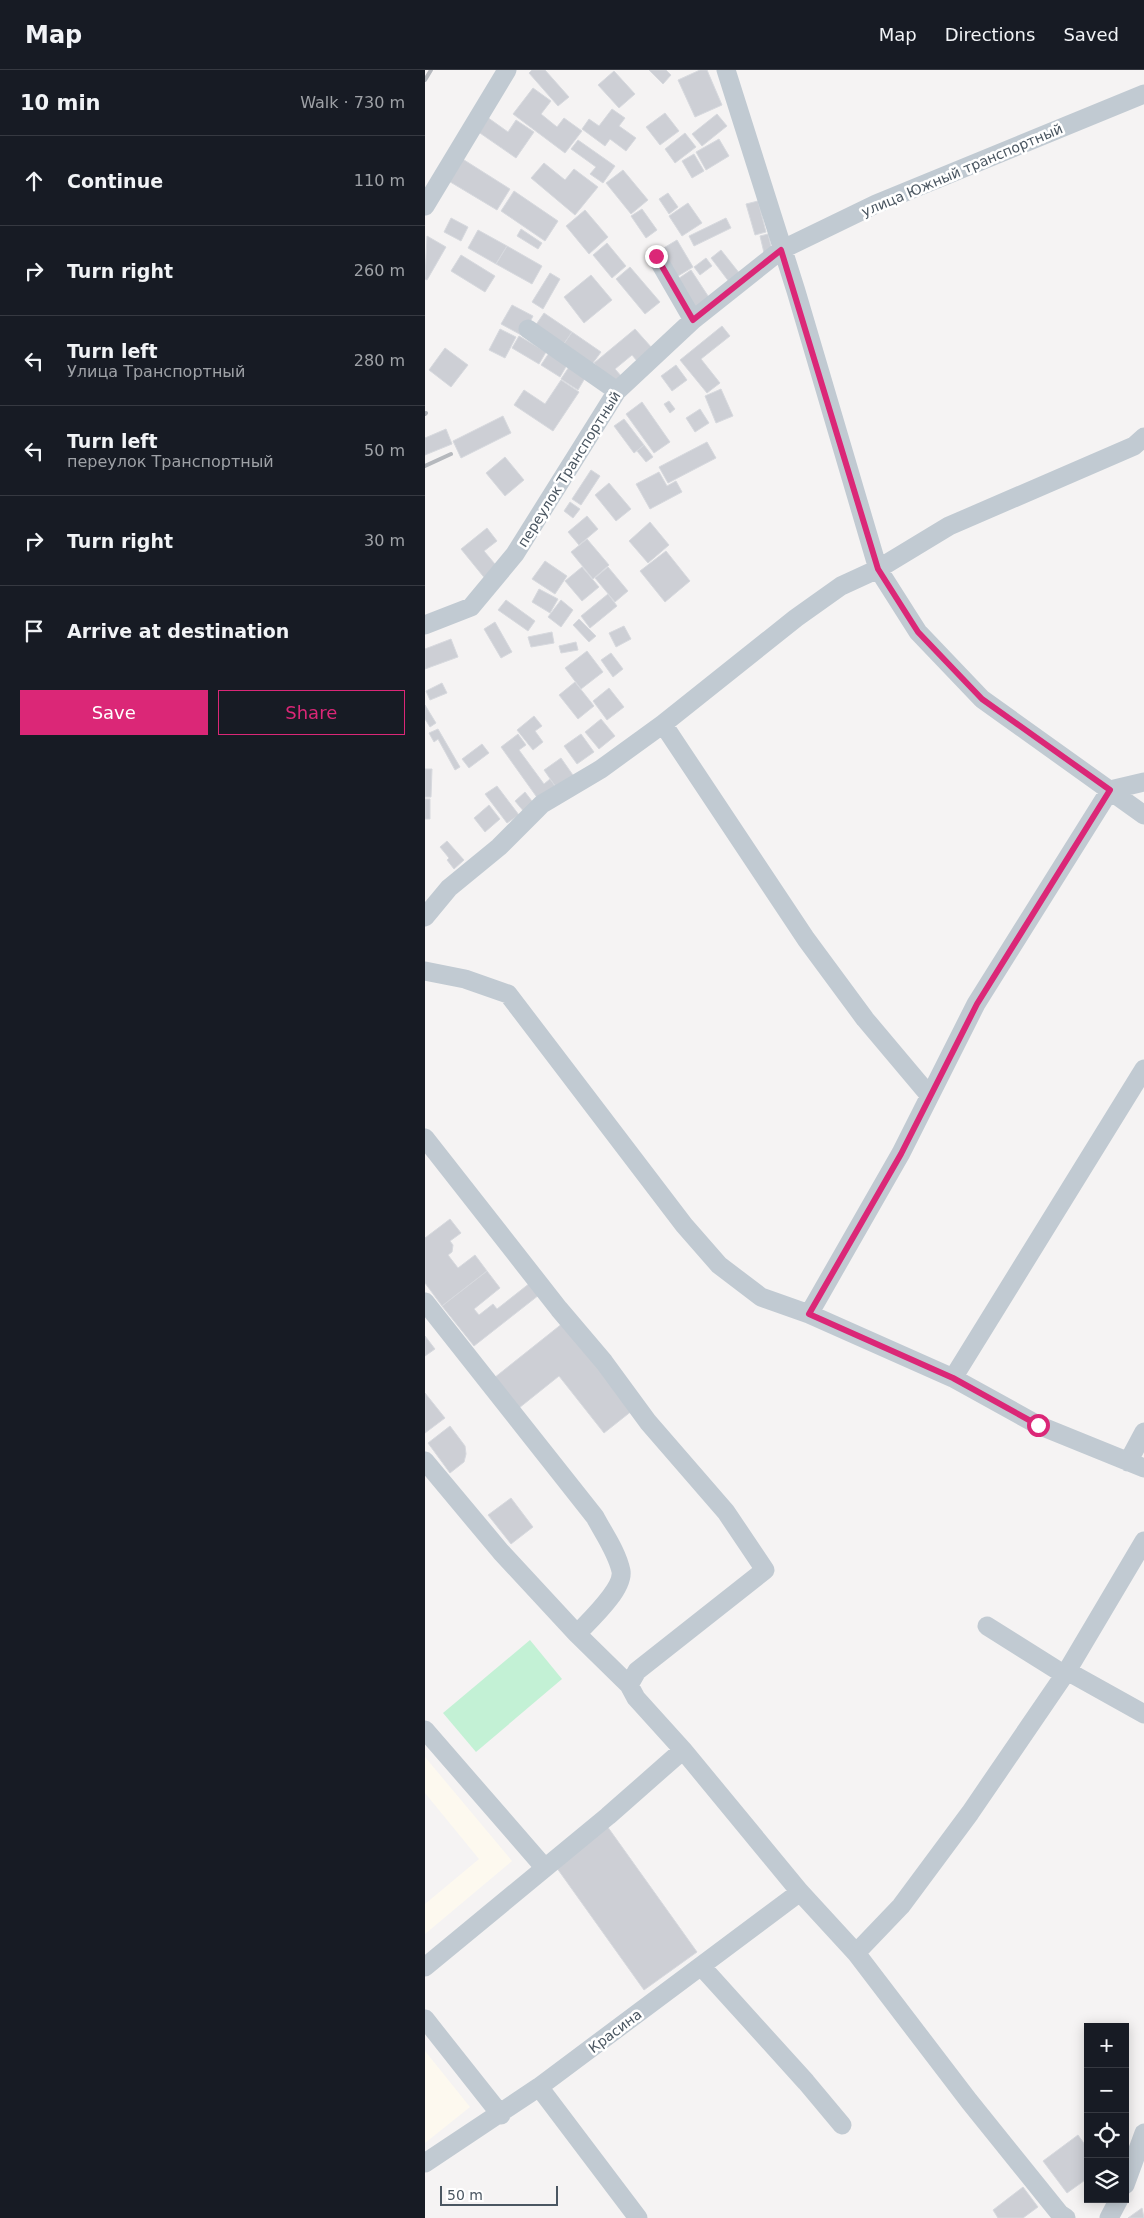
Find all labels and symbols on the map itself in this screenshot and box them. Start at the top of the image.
street label: улица Южный транспортный [859,120,1065,220]
route end [645,245,668,268]
street label: переулок Транспортный [514,388,624,550]
route start [1027,1414,1050,1437]
street label: Красина [585,2006,645,2056]
scale bar [440,2183,557,2206]

